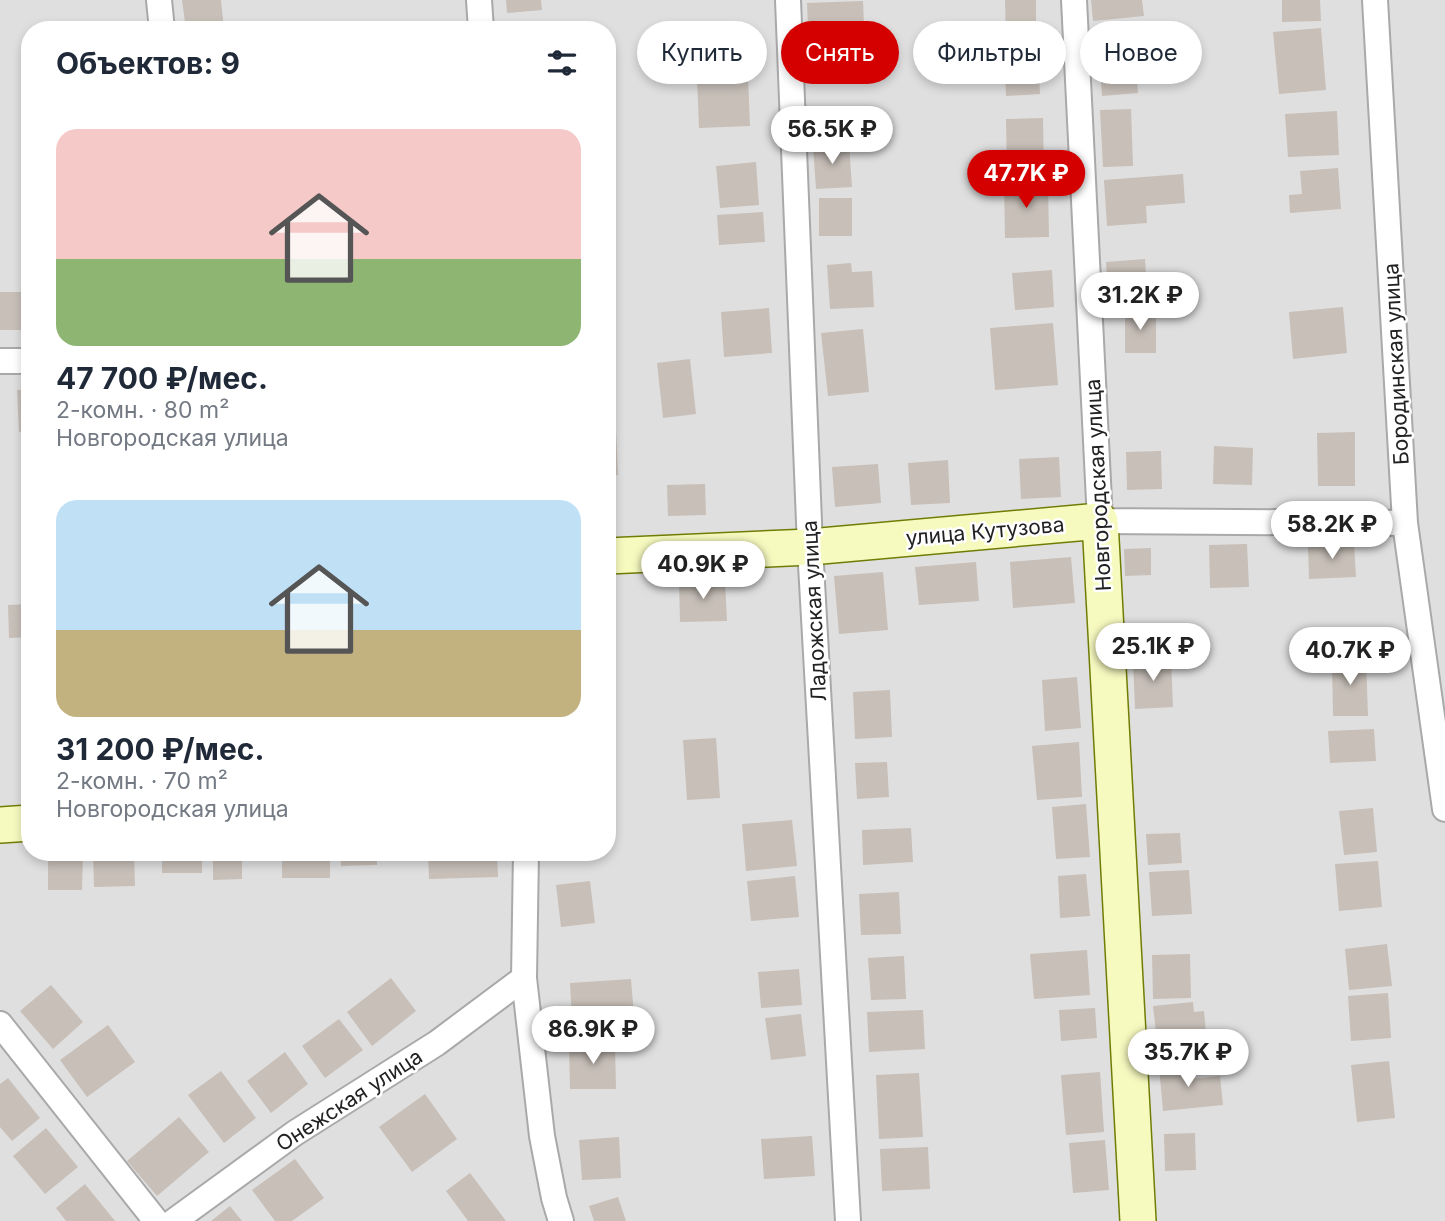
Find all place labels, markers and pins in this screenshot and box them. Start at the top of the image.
pin: 56.5K ₽ [767,106,897,166]
pin: 47.7K ₽ [961,150,1091,210]
pin: 31.2K ₽ [1075,272,1205,332]
pin: 58.2K ₽ [1267,502,1397,561]
pin: 40.9K ₽ [638,542,768,601]
pin: 25.1K ₽ [1088,624,1218,683]
pin: 40.7K ₽ [1285,628,1415,687]
pin: 86.9K ₽ [528,1006,658,1066]
pin: 35.7K ₽ [1123,1030,1253,1089]

